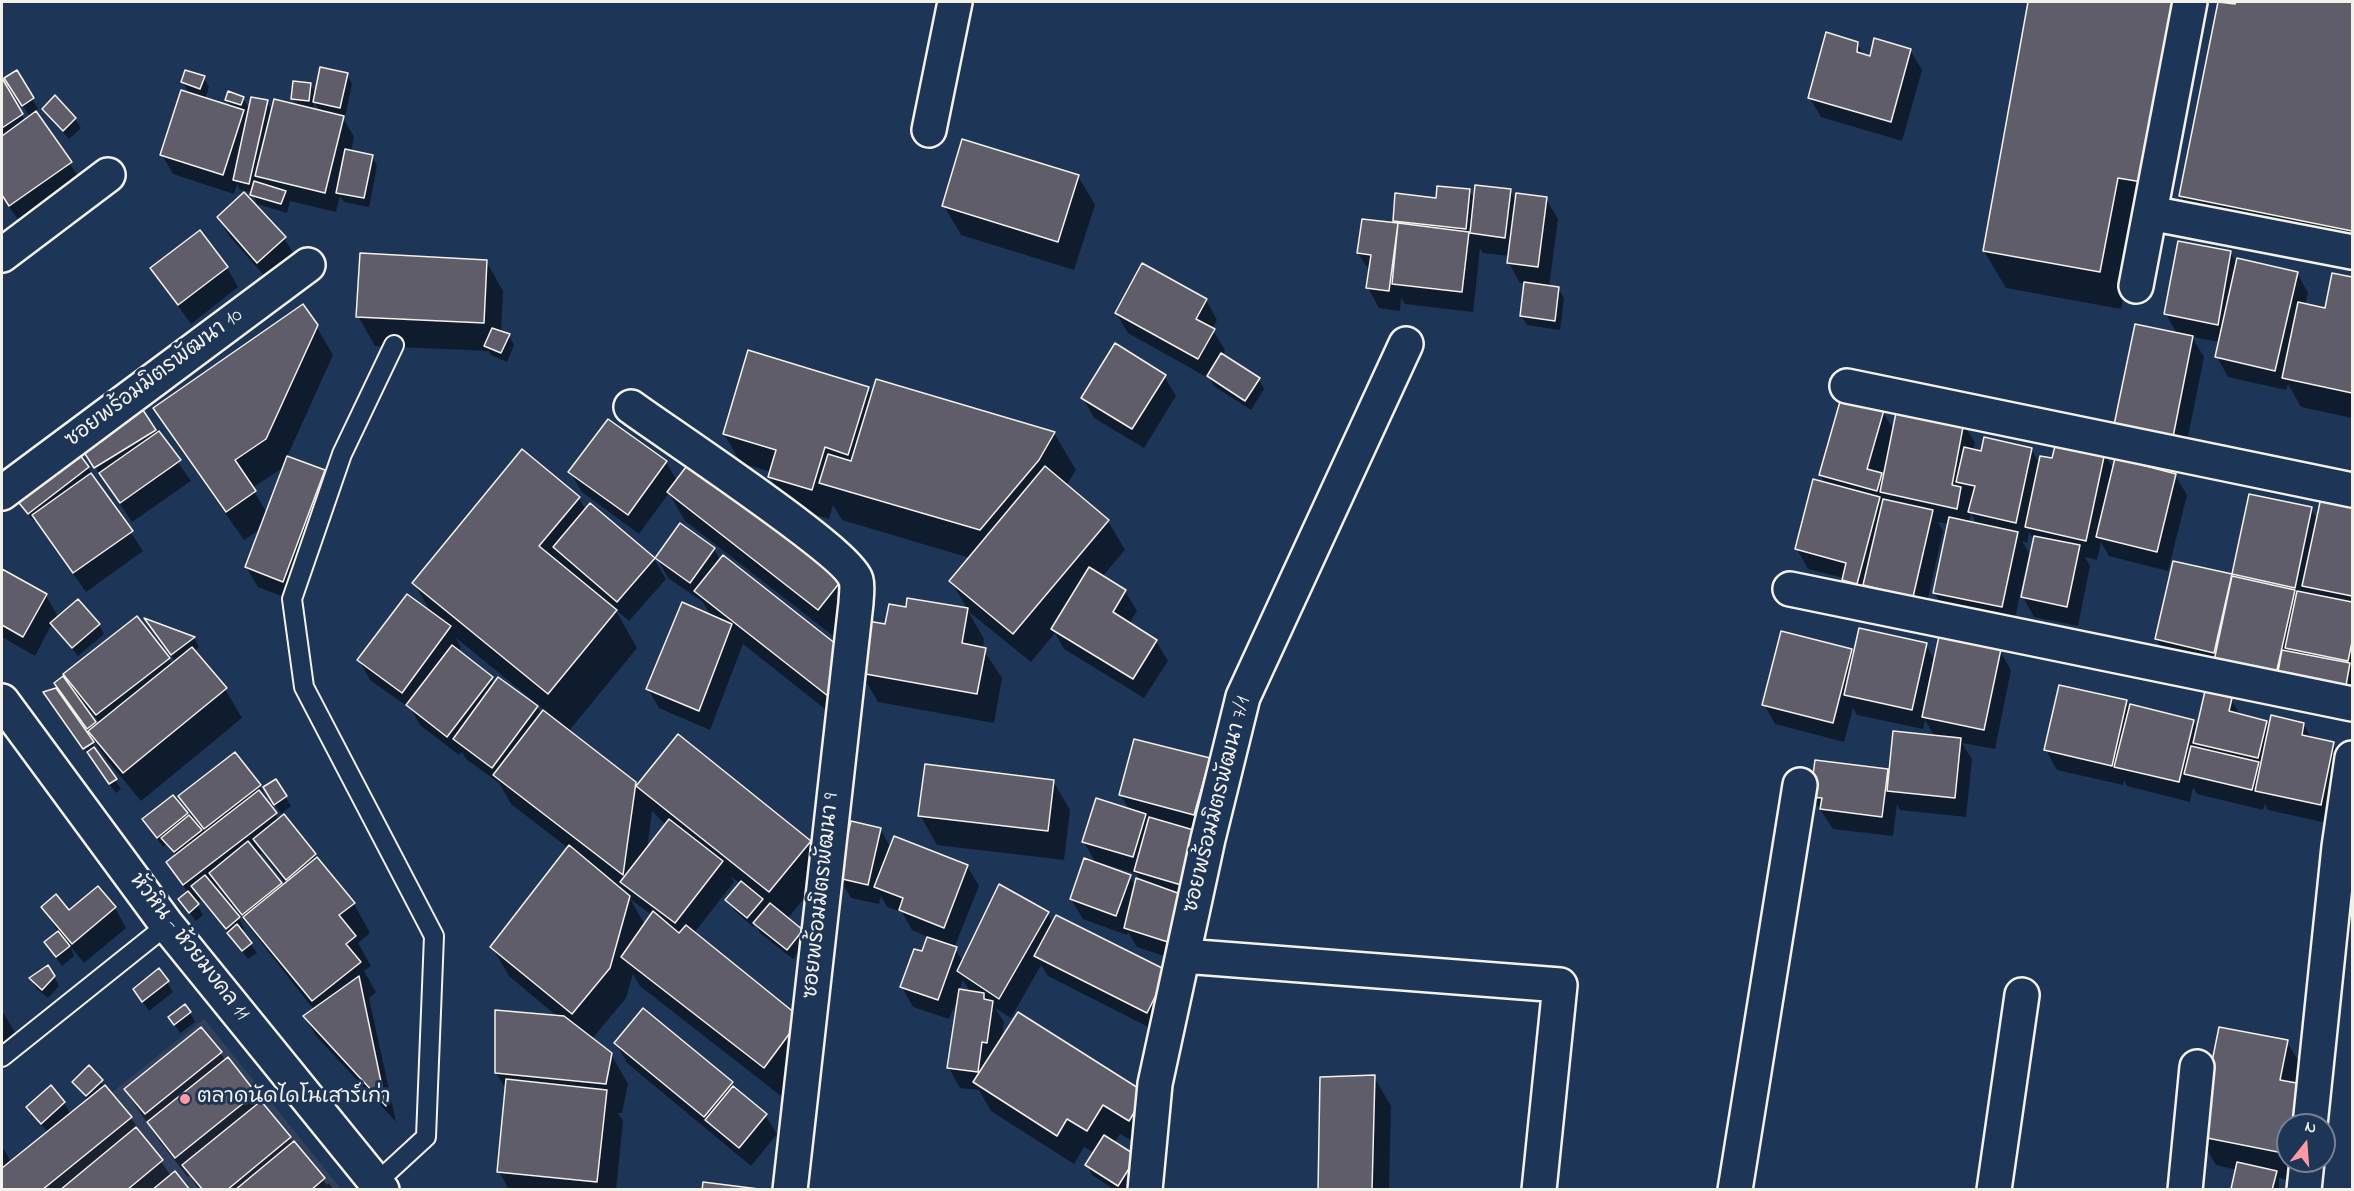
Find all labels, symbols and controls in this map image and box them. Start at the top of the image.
street label: ซอยพร้อมมิตรพัฒนา 10 [61,304,249,454]
street label: ซอยพร้อมมิตรพัฒนา 7/1 [1180,694,1258,916]
street label: ซอยพร้อมมิตรพัฒนา 9 [800,792,846,1000]
street label: หัวหิน - ห้วยมงคล 11 [123,869,253,1027]
place label: ตลาดนัดไดโนเสาร์เก่า [197,1086,390,1112]
marker: ตลาดนัดไดโนเสาร์เก่า [178,1092,192,1106]
north arrow [2276,1113,2336,1173]
text: N [2302,1115,2319,1141]

